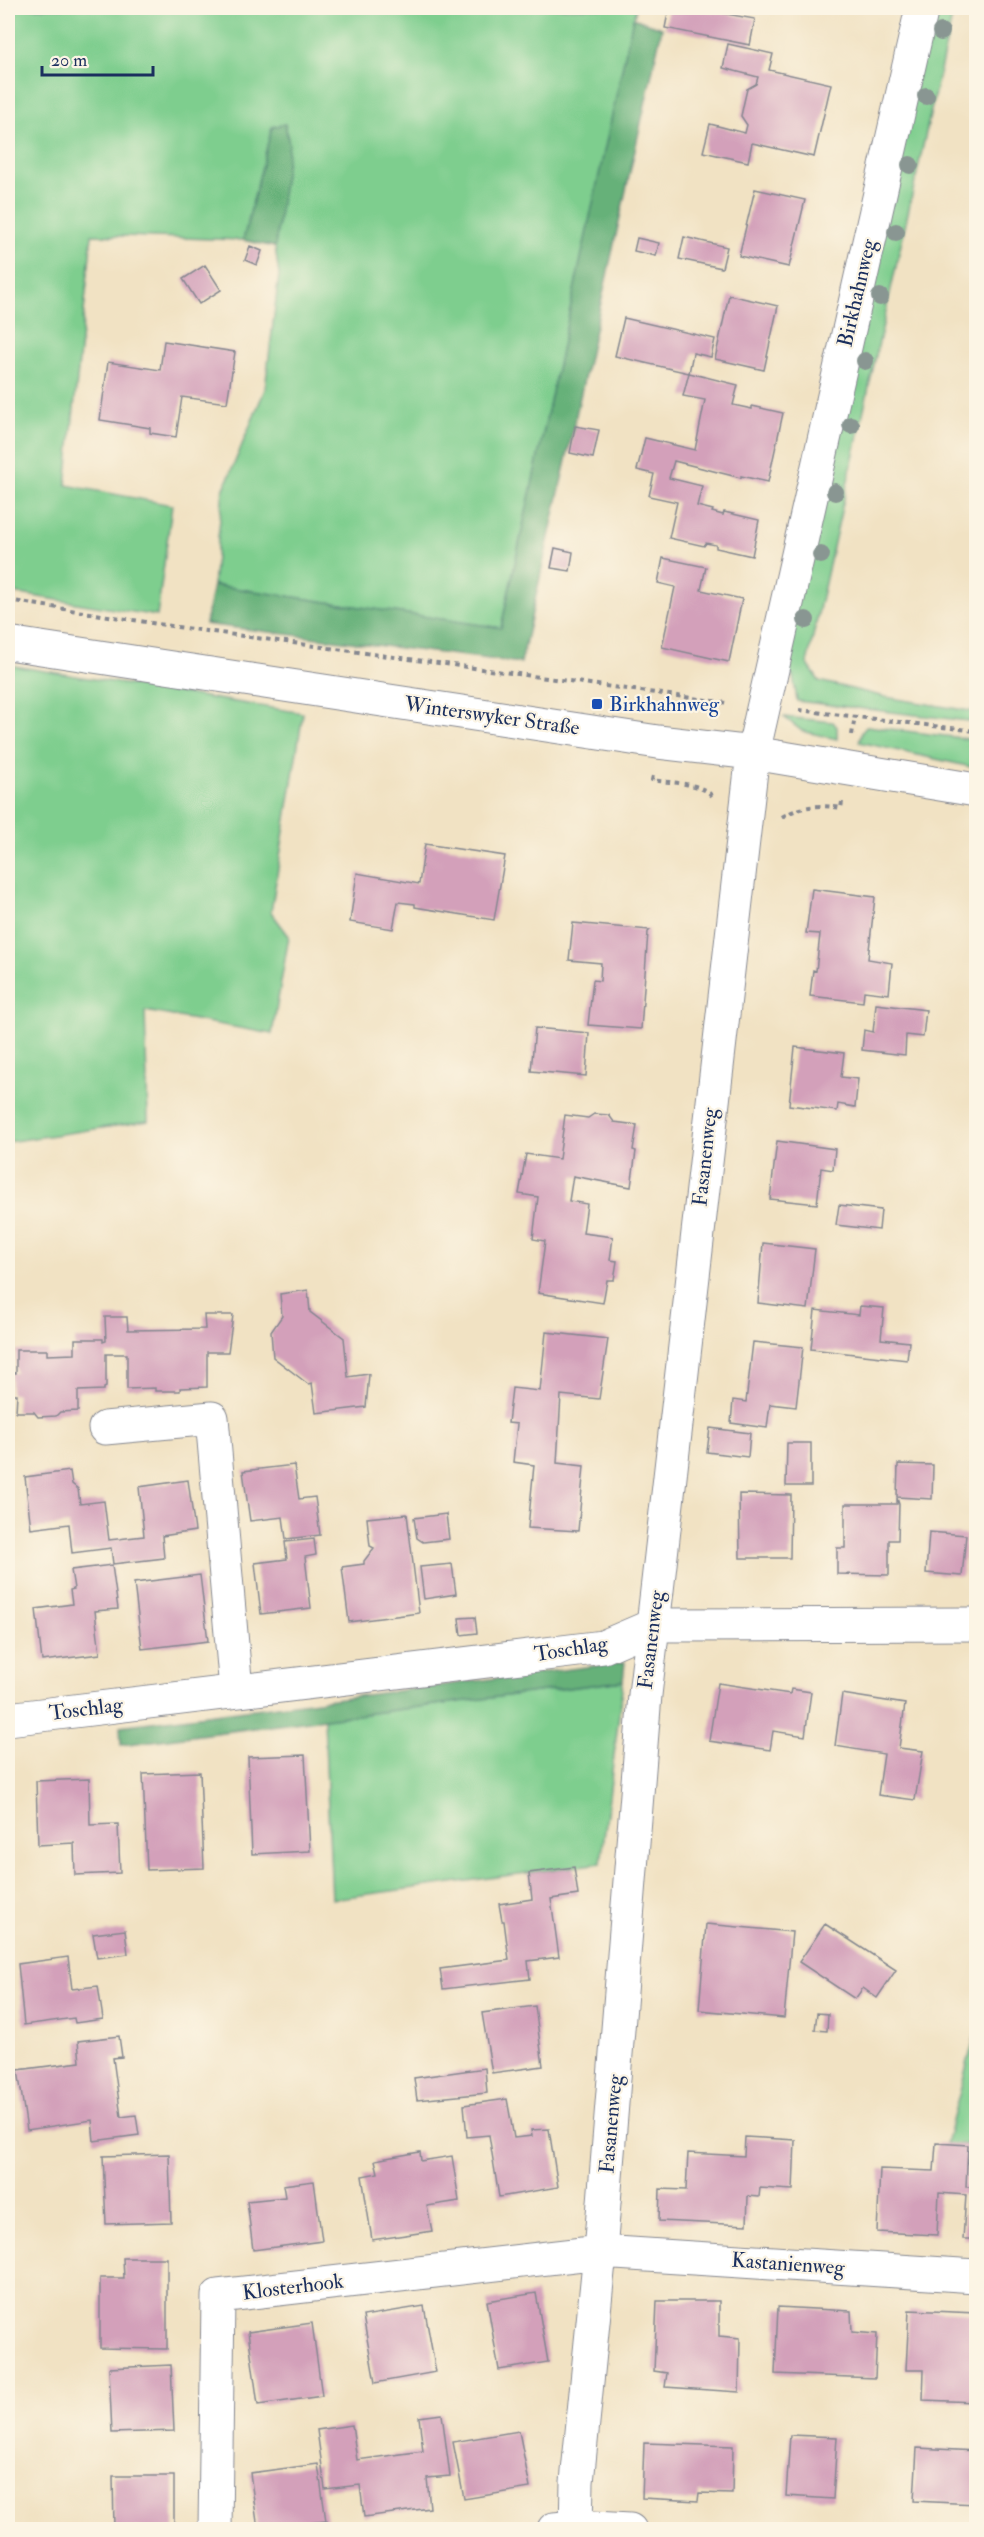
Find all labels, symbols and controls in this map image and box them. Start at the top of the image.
scale bar [42,39,153,77]
text: 20 m [51,49,87,72]
street label: Birkhahnweg [831,236,883,350]
street label: Winterswyker Straße [402,690,581,742]
place label: Birkhahnweg [609,691,720,718]
marker: Birkhahnweg [590,697,604,711]
street label: Fasanenweg [686,1106,724,1208]
street label: Fasanenweg [632,1588,671,1691]
street label: Toschlag [532,1630,610,1668]
street label: Toschlag [48,1691,125,1727]
street label: Fasanenweg [593,2073,629,2175]
street label: Kastanienweg [730,2247,846,2281]
street label: Klosterhook [241,2267,345,2307]

